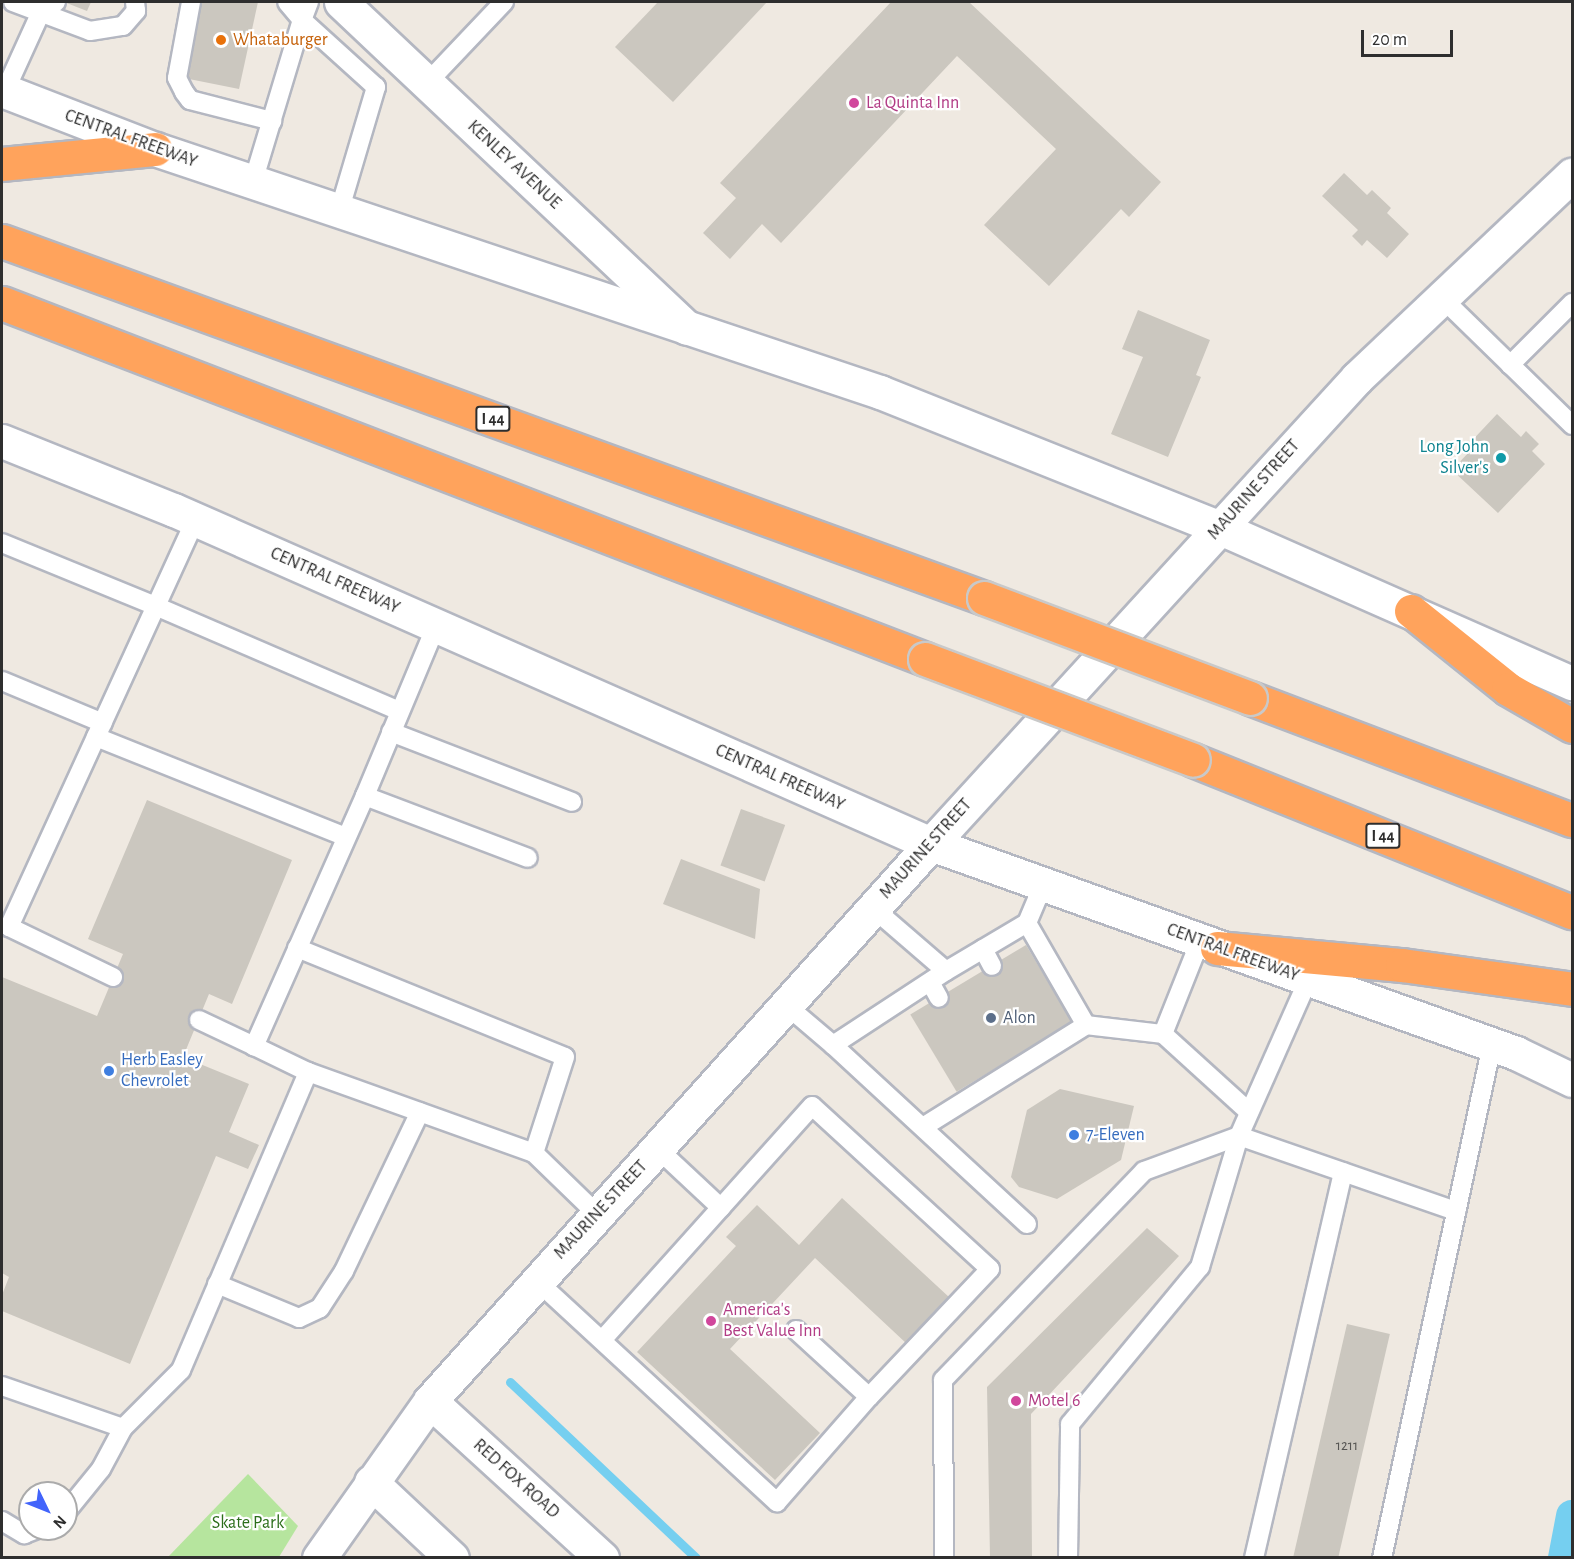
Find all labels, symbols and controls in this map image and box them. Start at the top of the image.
scale bar [1364,18,1456,56]
place label: Whataburger [233,29,328,51]
text: 20 m [1372,31,1407,49]
marker: Whataburger [214,33,228,47]
place label: La Quinta Inn [866,92,959,114]
marker: La Quinta Inn [847,96,861,110]
street label: CENTRAL FREEWAY [62,105,200,173]
street label: KENLEY AVENUE [463,116,565,214]
road number: I 44 [475,406,511,432]
street label: MAURINE STREET [1203,435,1305,545]
place label: Long John Silver's [1420,437,1489,480]
marker: Long John Silver's [1494,451,1508,465]
street label: CENTRAL FREEWAY [267,543,403,619]
street label: CENTRAL FREEWAY [712,740,848,816]
street label: MAURINE STREET [875,794,977,904]
road number: I 44 [1365,823,1401,849]
street label: CENTRAL FREEWAY [1164,919,1302,987]
place label: Alon [1003,1007,1036,1029]
marker: Alon [984,1011,998,1025]
place label: Herb Easley Chevrolet [121,1050,203,1092]
marker: Herb Easley Chevrolet [102,1064,116,1078]
place label: 7-Eleven [1086,1124,1145,1146]
marker: 7-Eleven [1067,1128,1081,1142]
street label: MAURINE STREET [550,1156,652,1264]
place label: America's Best Value Inn [723,1300,822,1342]
marker: America's Best Value Inn [704,1314,718,1328]
place label: Motel 6 [1028,1390,1080,1412]
marker: Motel 6 [1009,1394,1023,1408]
street label: RED FOX ROAD [468,1435,564,1523]
house number: 1211 [1336,1437,1358,1455]
north arrow [18,1481,78,1541]
text: N [50,1512,69,1531]
park label: Skate Park [212,1512,284,1534]

